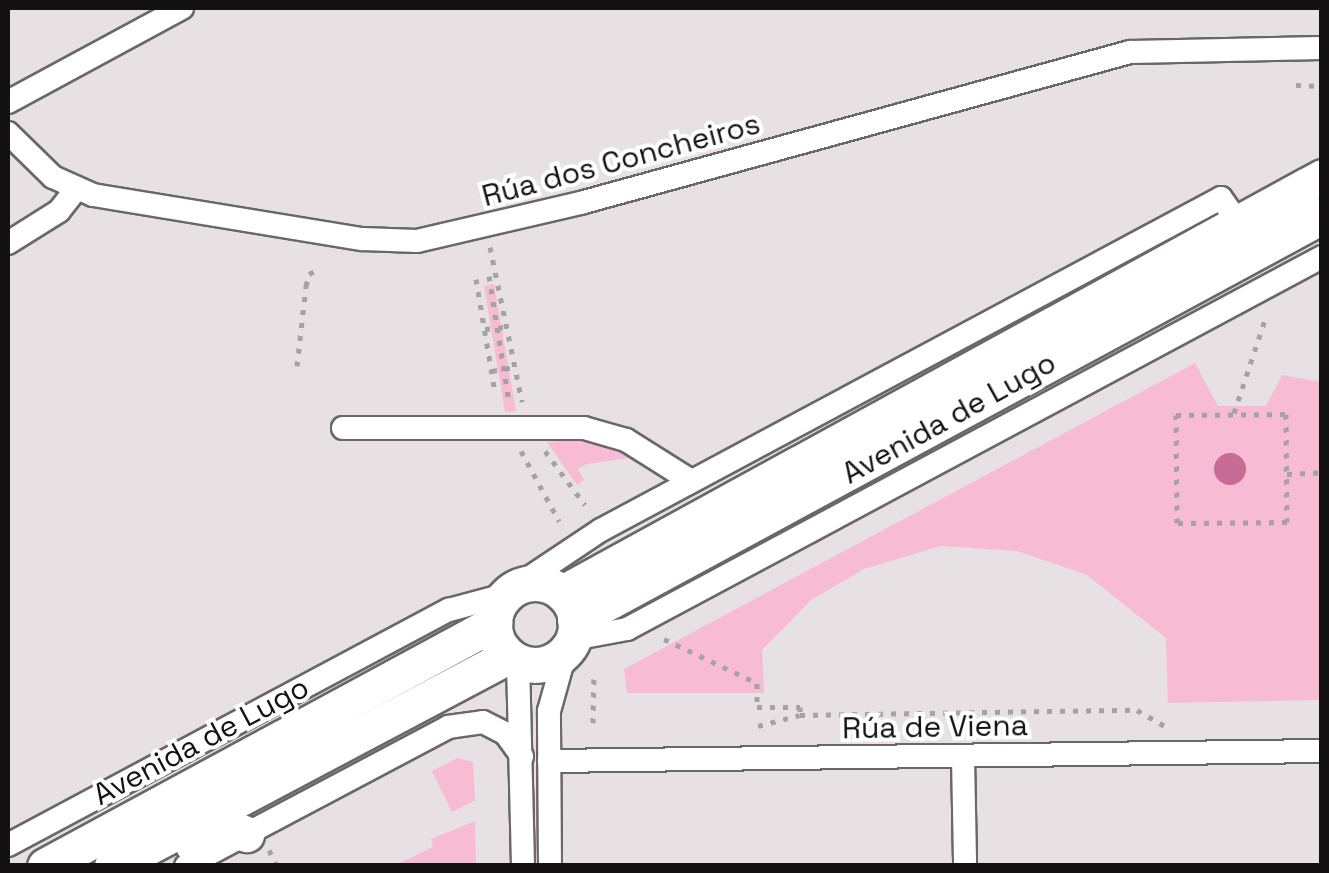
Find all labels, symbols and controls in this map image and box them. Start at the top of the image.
street label: Rúa dos Concheiros [478,106,764,214]
street label: Avenida de Lugo [836,344,1062,492]
street label: Avenida de Lugo [87,669,315,813]
street label: Rúa de Viena [842,707,1028,747]

